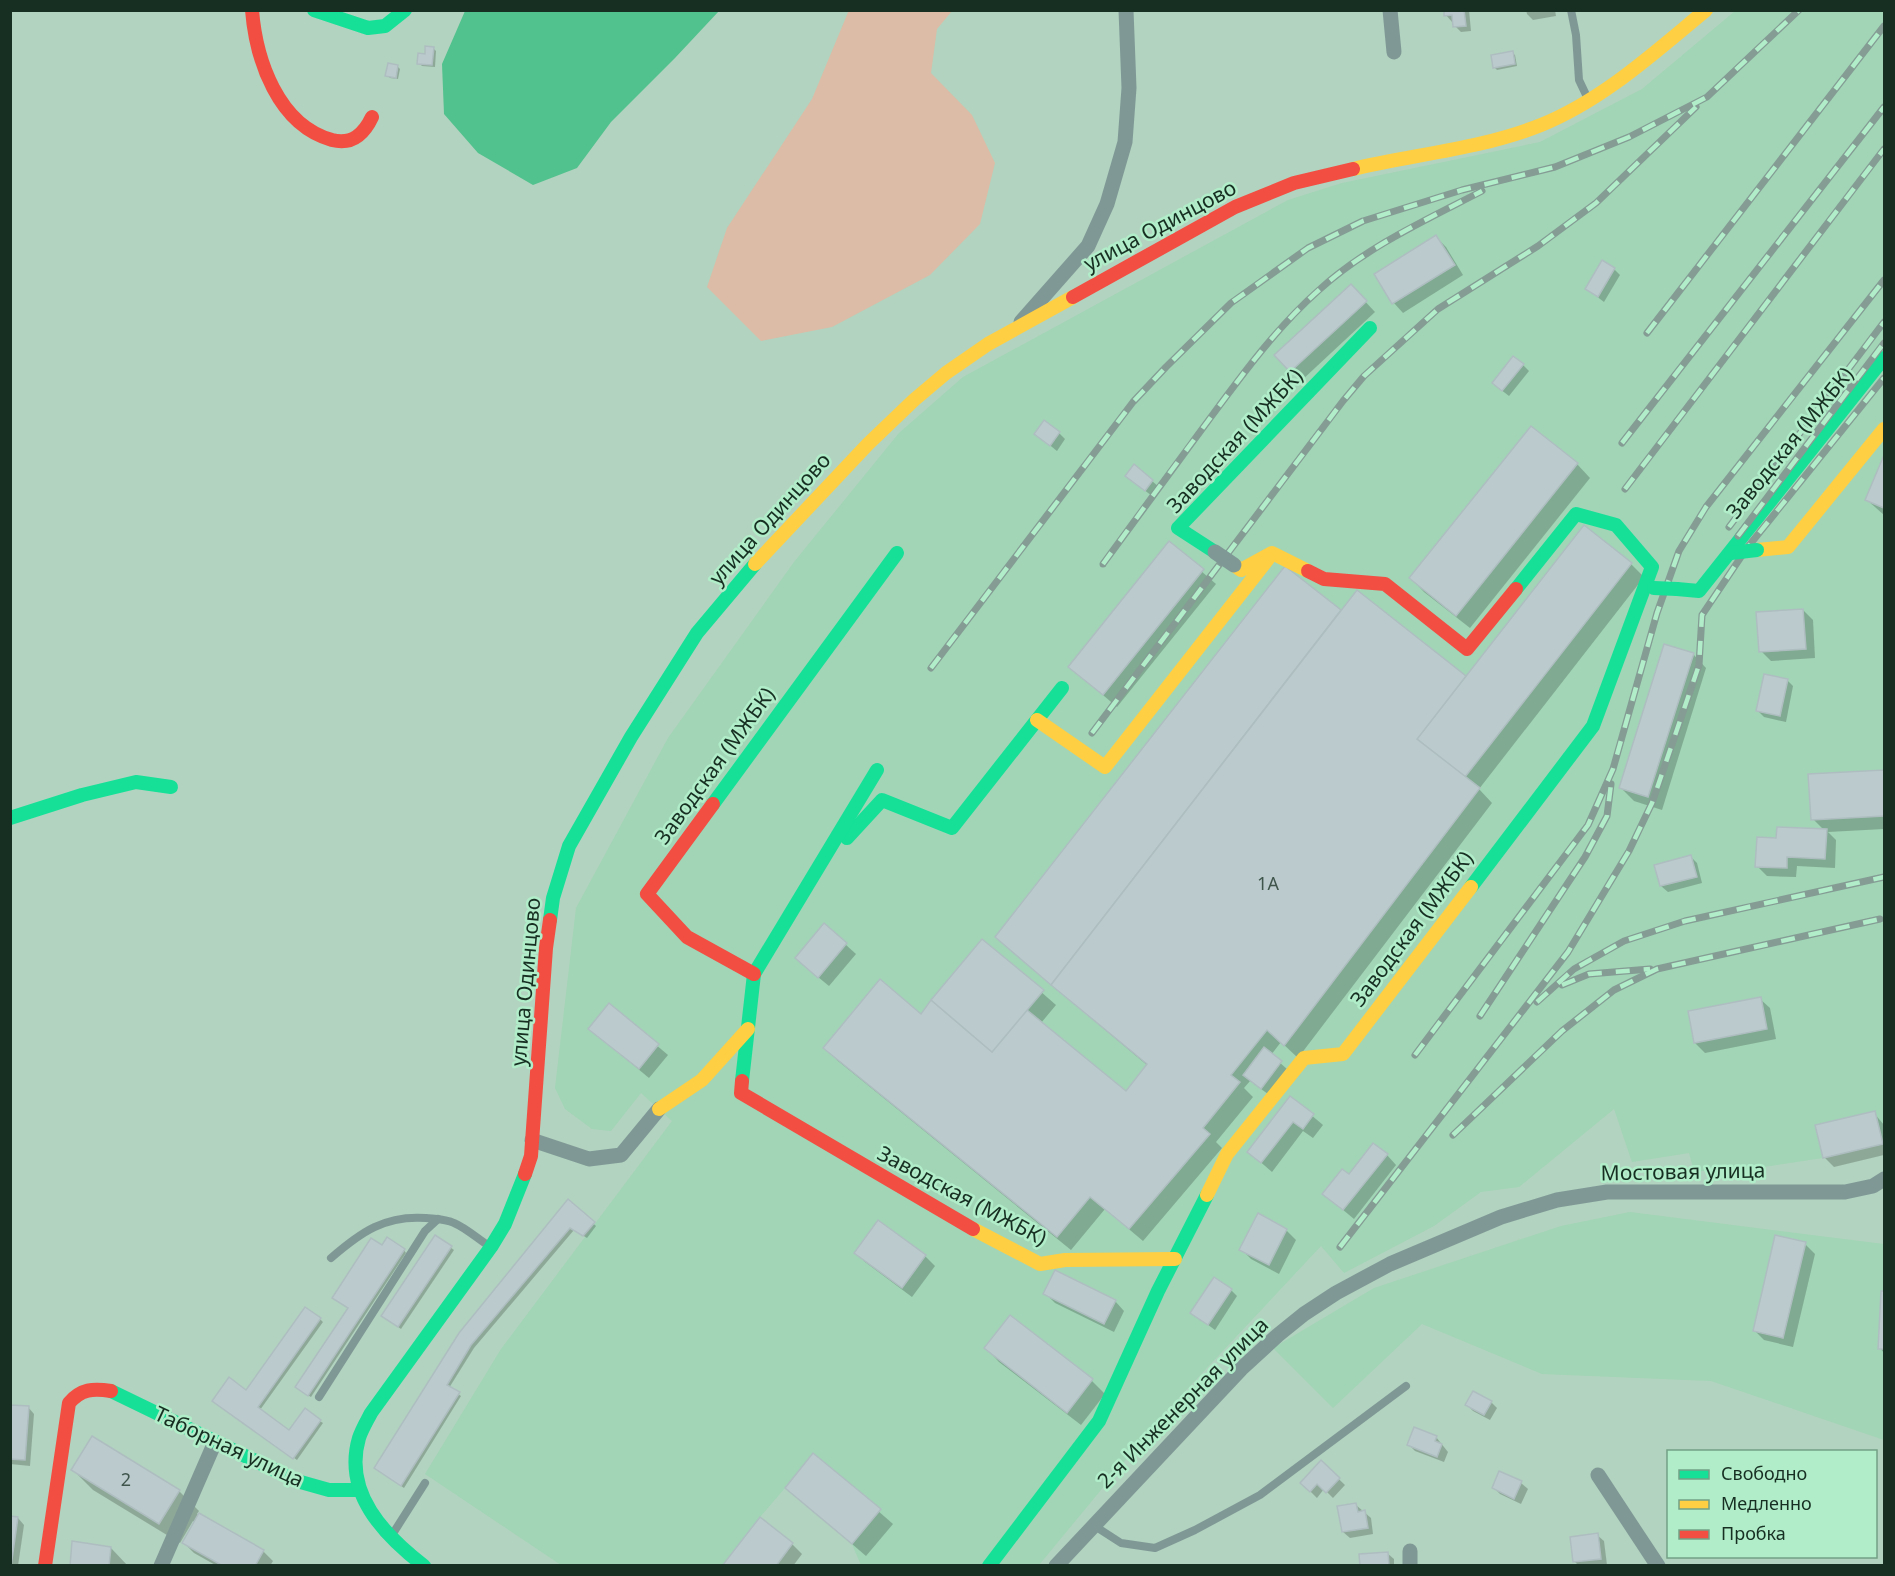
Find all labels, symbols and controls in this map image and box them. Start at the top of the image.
street label: улица Одинцово [1078,173,1241,277]
street label: Заводская (МЖБК) [1719,361,1859,524]
street label: Заводская (МЖБК) [1160,362,1308,518]
street label: улица Одинцово [702,446,836,591]
street label: Заводская (МЖБК) [648,681,781,850]
street label: Заводская (МЖБК) [1344,845,1479,1012]
house number: 1А [1257,871,1279,895]
street label: улица Одинцово [504,896,546,1067]
street label: Заводская (МЖБК) [873,1139,1052,1252]
street label: Мостовая улица [1600,1156,1765,1186]
street label: 2-я Инженерная улица [1091,1311,1274,1494]
street label: Таборная улица [150,1399,309,1493]
legend [1667,1450,1877,1558]
text: Свободно [1721,1461,1807,1485]
house number: 2 [121,1467,131,1491]
text: Медленно [1721,1491,1812,1515]
text: Пробка [1721,1521,1786,1545]

